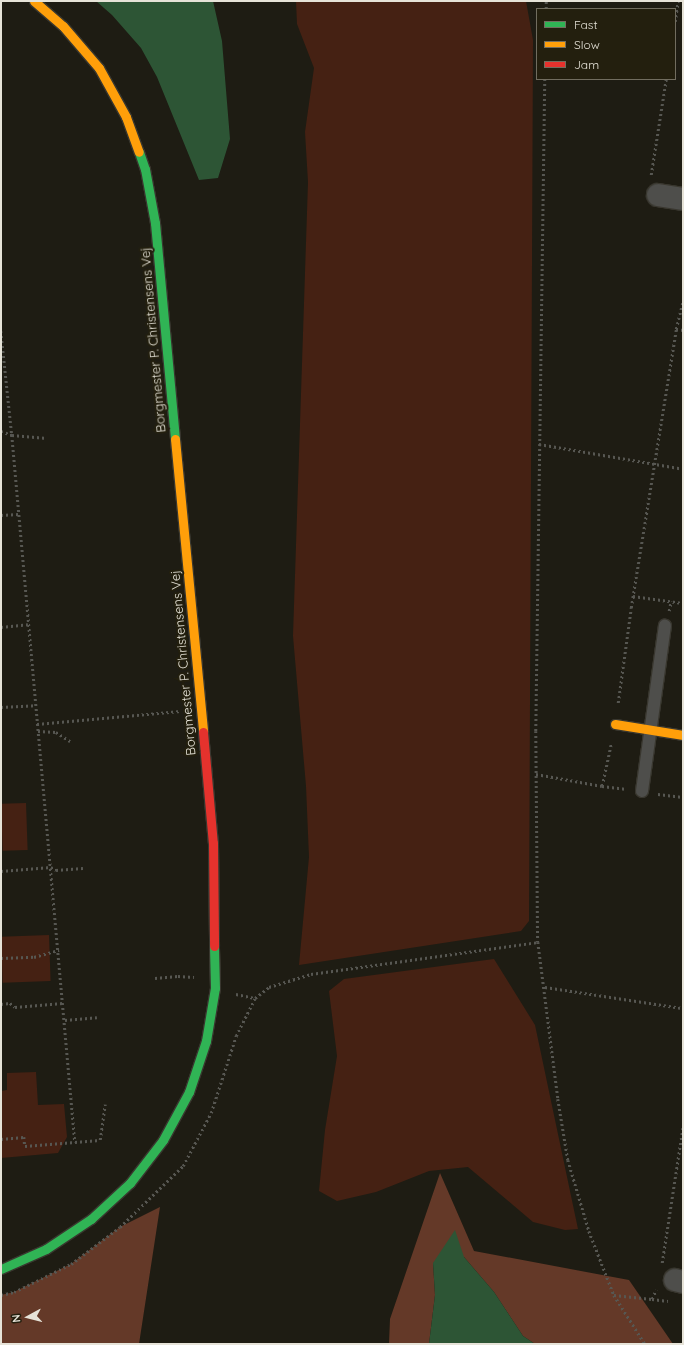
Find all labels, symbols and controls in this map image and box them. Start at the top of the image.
legend [536,8,676,80]
text: Fast [574,17,598,32]
text: Slow [574,37,600,52]
text: Jam [574,57,599,72]
street label: Borgmester P. Christensens Vej [137,247,169,433]
street label: Borgmester P. Christensens Vej [167,570,199,756]
north arrow [8,1297,48,1337]
text: N [9,1314,24,1323]

